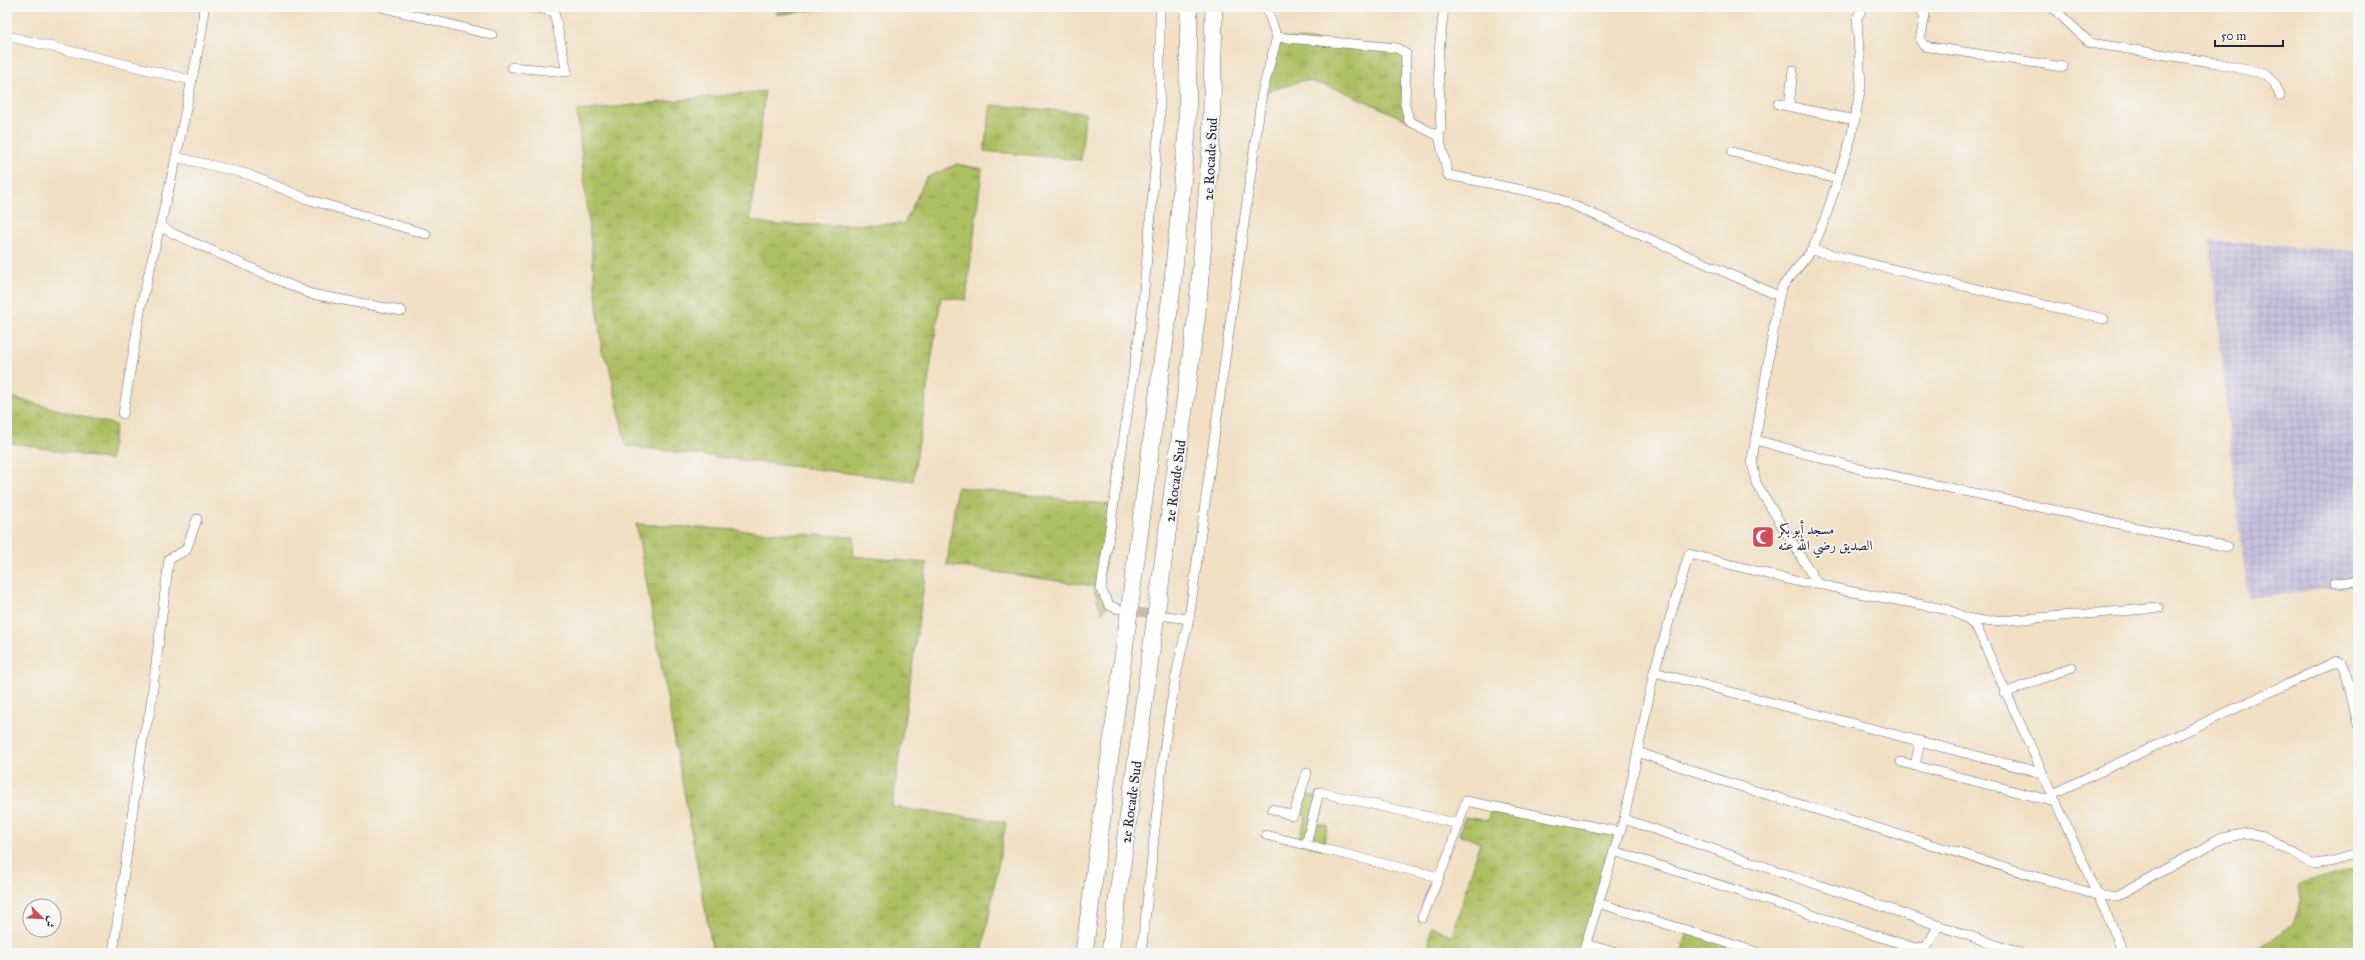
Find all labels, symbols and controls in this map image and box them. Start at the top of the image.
scale bar [2215,22,2283,48]
text: 50 m [2221,29,2246,43]
street label: 2e Rocade Sud [1200,117,1221,201]
street label: 2e Rocade Sud [1161,439,1190,523]
place label: مسجد أبو بكر الصديق رضي الله عنه [1776,519,1872,559]
mosque icon: مسجد أبو بكر الصديق رضي الله عنه [1750,524,1776,550]
street label: 2e Rocade Sud [1117,760,1146,844]
north arrow [22,898,62,938]
text: ش [42,914,59,930]

